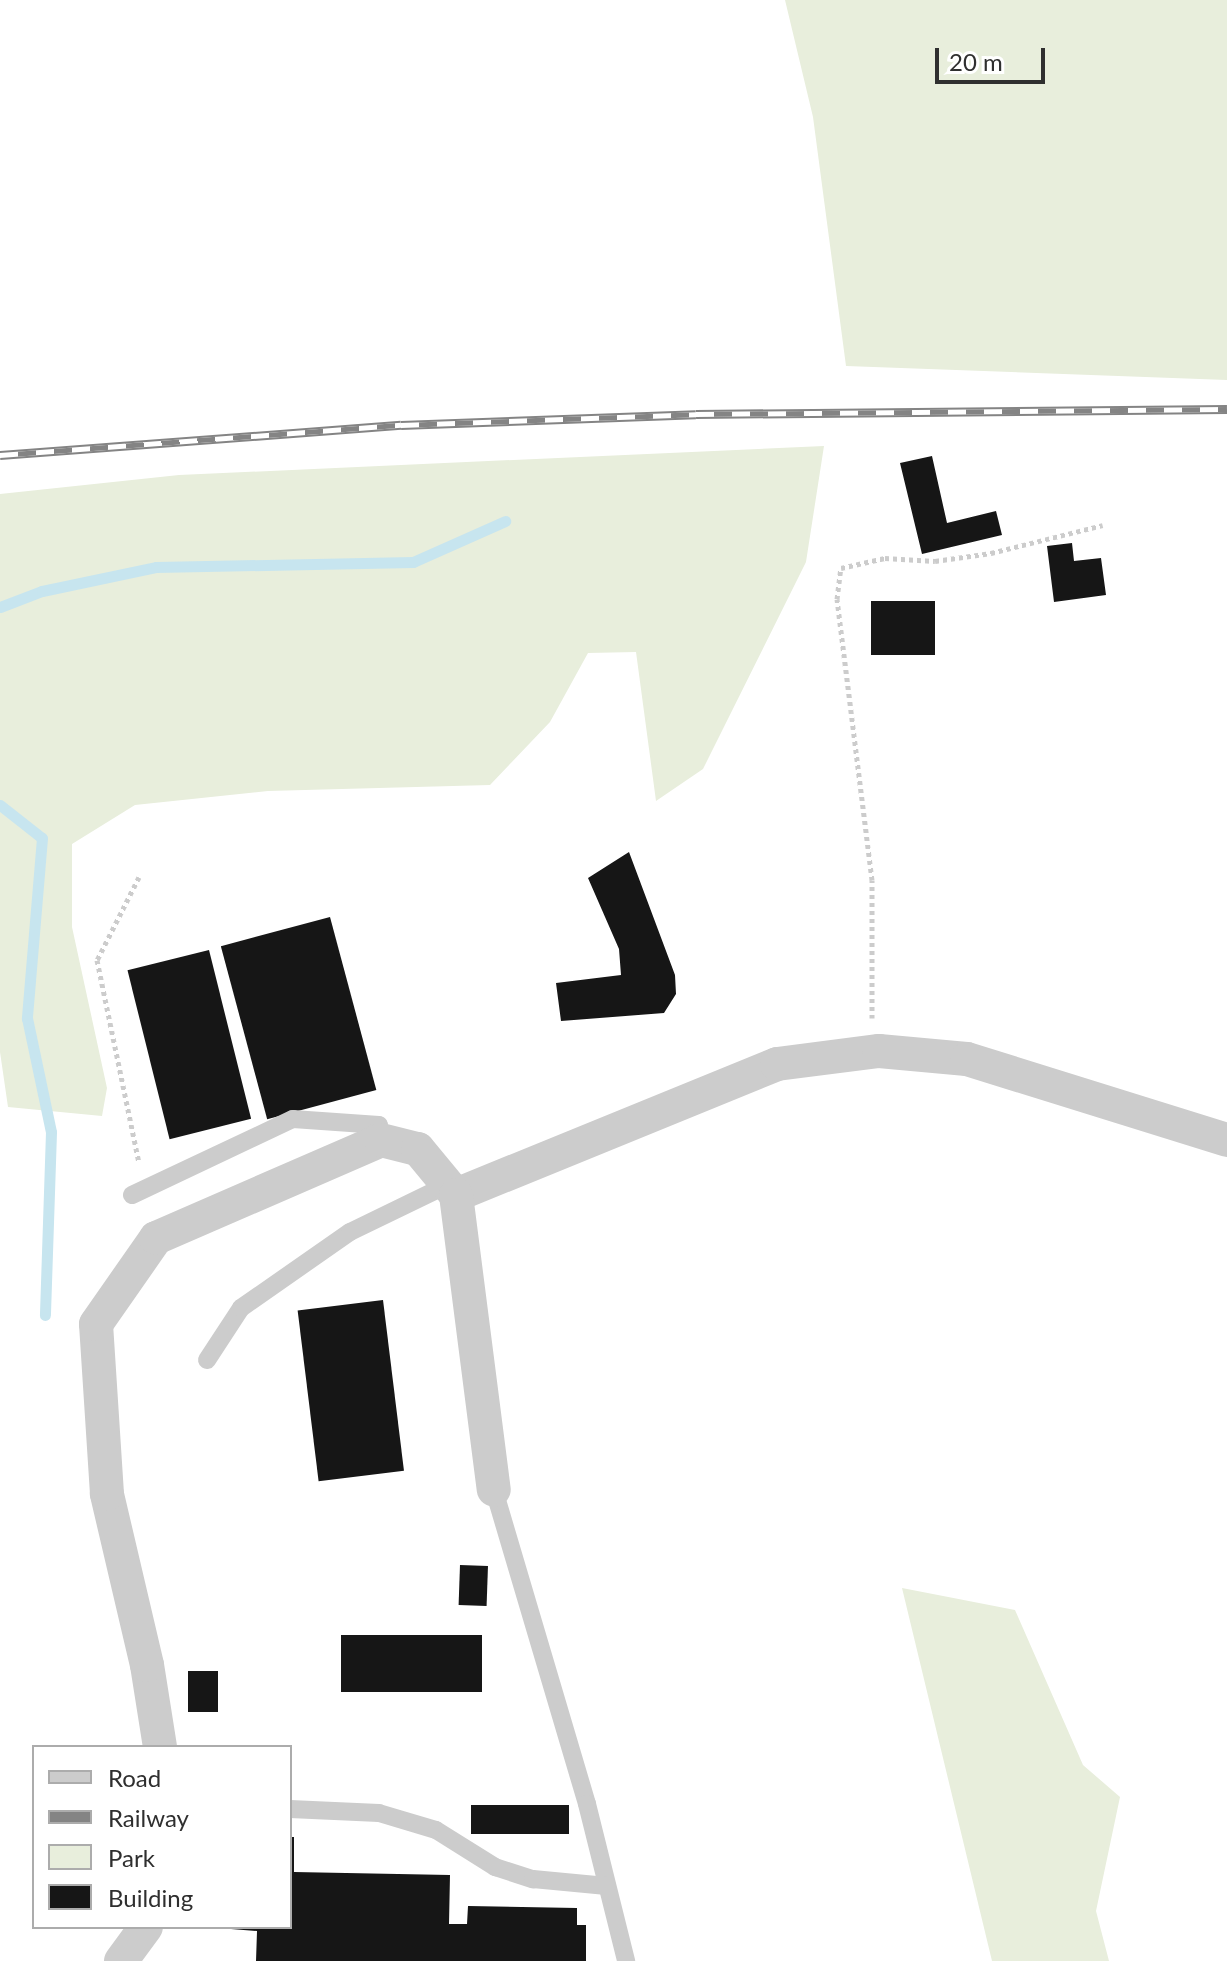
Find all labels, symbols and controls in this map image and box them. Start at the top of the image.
scale bar [939,32,1049,82]
text: 20 m [949,47,1003,76]
legend [32,1745,292,1929]
text: Road [108,1763,161,1792]
text: Railway [108,1803,189,1832]
text: Park [108,1843,155,1872]
text: Building [108,1883,193,1912]

